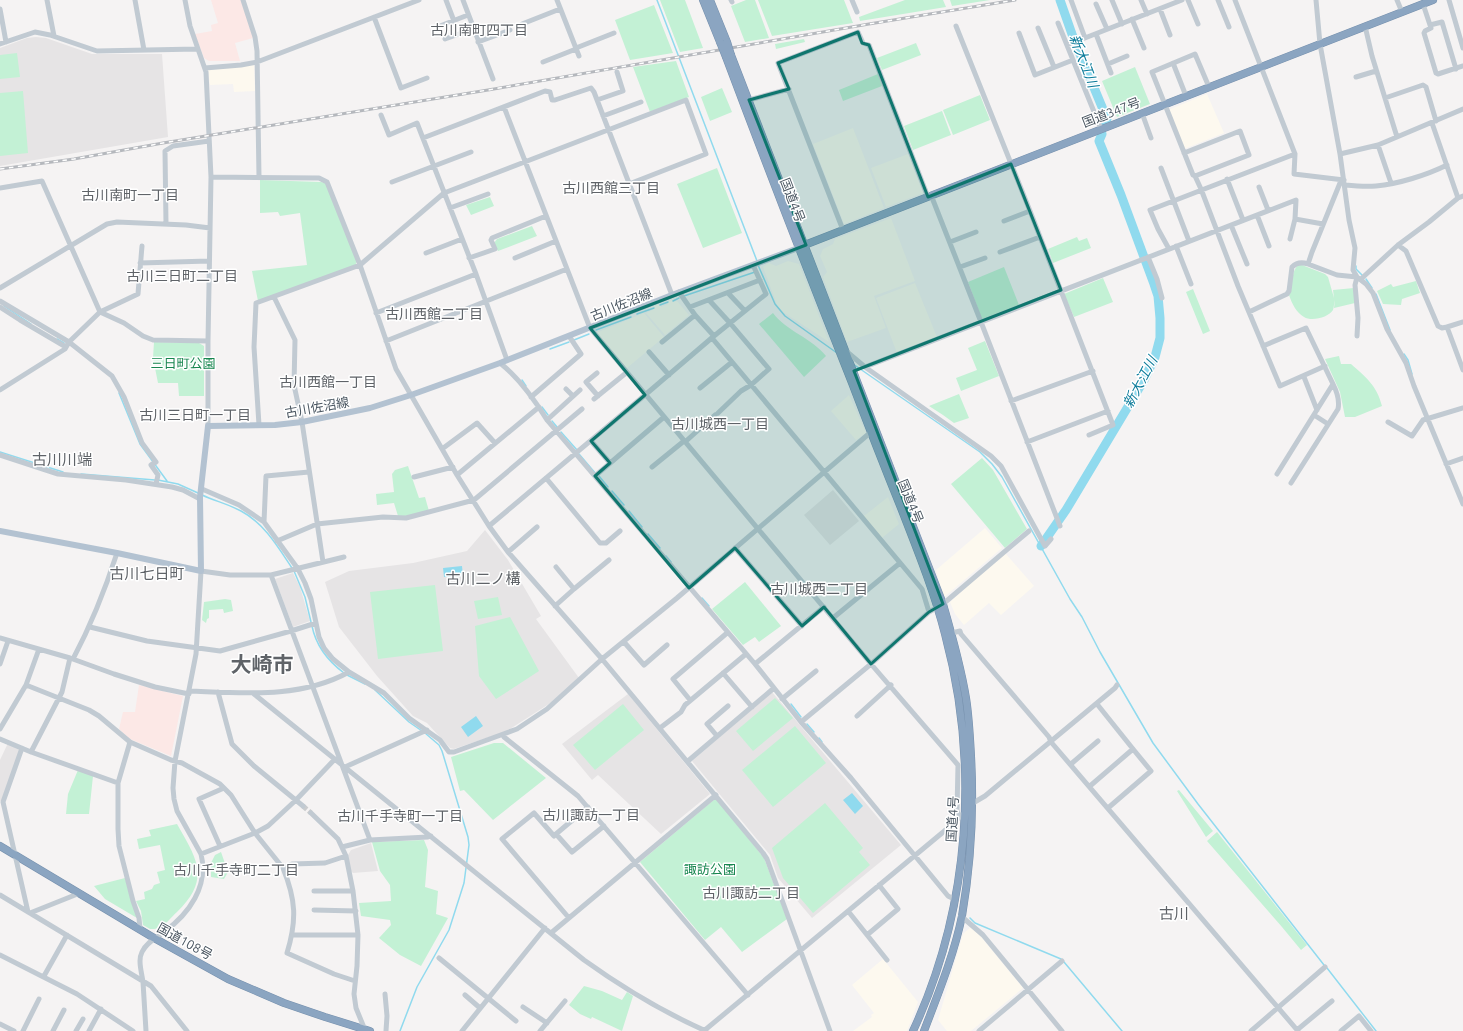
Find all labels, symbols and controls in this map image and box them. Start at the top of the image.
district label: 古川南町四丁目 [430,22,528,38]
water label: 新大江川 [1066,32,1102,92]
street label: 国道347号 [1080,95,1142,129]
street label: 国道4号 [778,176,808,224]
district label: 古川西館三丁目 [562,180,660,196]
district label: 古川南町一丁目 [81,187,179,203]
district label: 古川三日町二丁目 [126,268,238,284]
street label: 古川佐沼線 [588,285,654,323]
district label: 古川西館二丁目 [385,306,483,322]
water label: 新大江川 [1120,352,1161,410]
park label: 三日町公園 [150,356,216,370]
district label: 古川西館一丁目 [279,374,377,390]
street label: 古川佐沼線 [284,394,350,420]
district label: 古川三日町一丁目 [139,407,251,423]
district label: 古川城西一丁目 [671,416,769,432]
district label: 古川川端 [32,451,92,468]
street label: 国道4号 [896,477,926,525]
district label: 古川七日町 [109,565,185,582]
district label: 古川二ノ構 [445,570,521,587]
district label: 古川城西二丁目 [770,581,868,597]
district label: 大崎市 [231,652,294,676]
street label: 国道4号 [944,795,960,843]
district label: 古川諏訪一丁目 [542,807,640,823]
district label: 古川千手寺町一丁目 [337,808,463,824]
district label: 古川千手寺町二丁目 [173,862,299,878]
park label: 諏訪公園 [684,862,736,876]
district label: 古川諏訪二丁目 [702,885,800,901]
district label: 古川 [1159,905,1189,922]
street label: 国道108号 [155,920,215,962]

